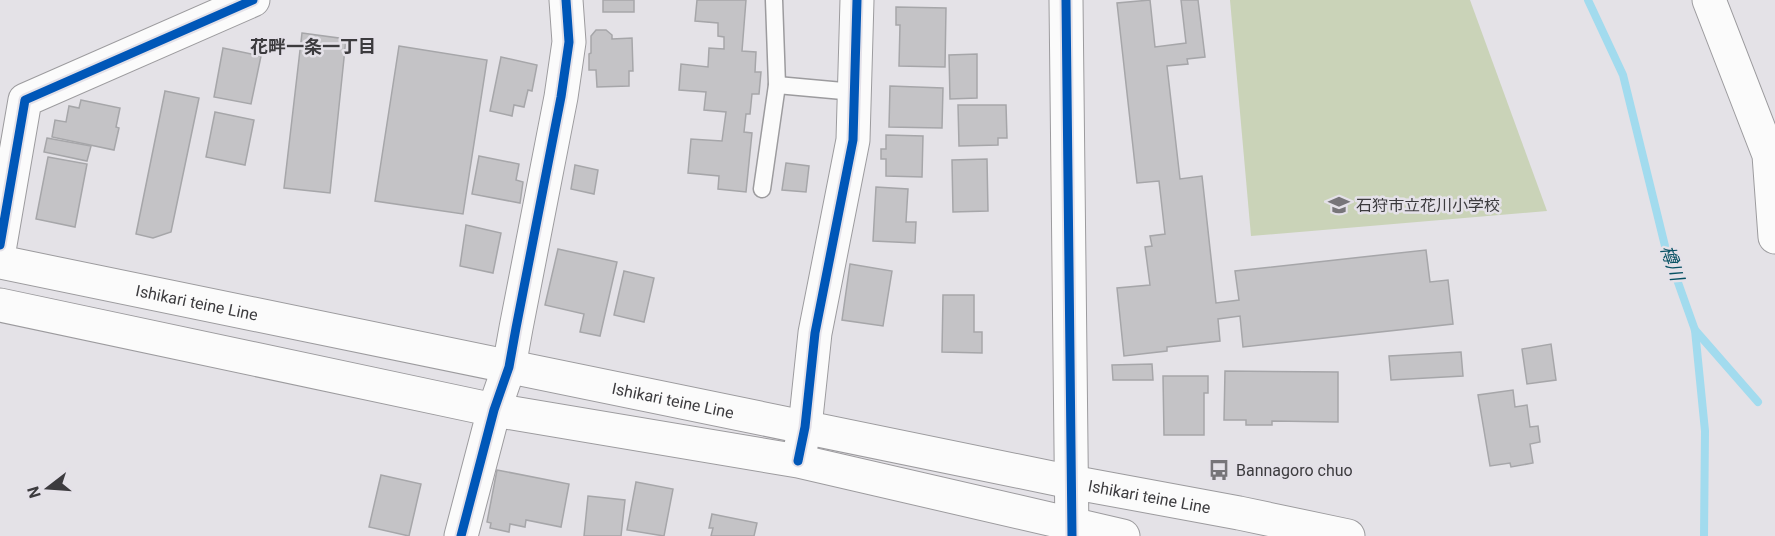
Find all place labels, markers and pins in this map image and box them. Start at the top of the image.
school or university icon: 石狩市立花川小学校 [1327,193,1351,217]
place label: 石狩市立花川小学校 [1356,196,1500,215]
bus stop icon: Bannagoro chuo [1207,458,1231,482]
place label: Bannagoro chuo [1236,461,1353,480]

